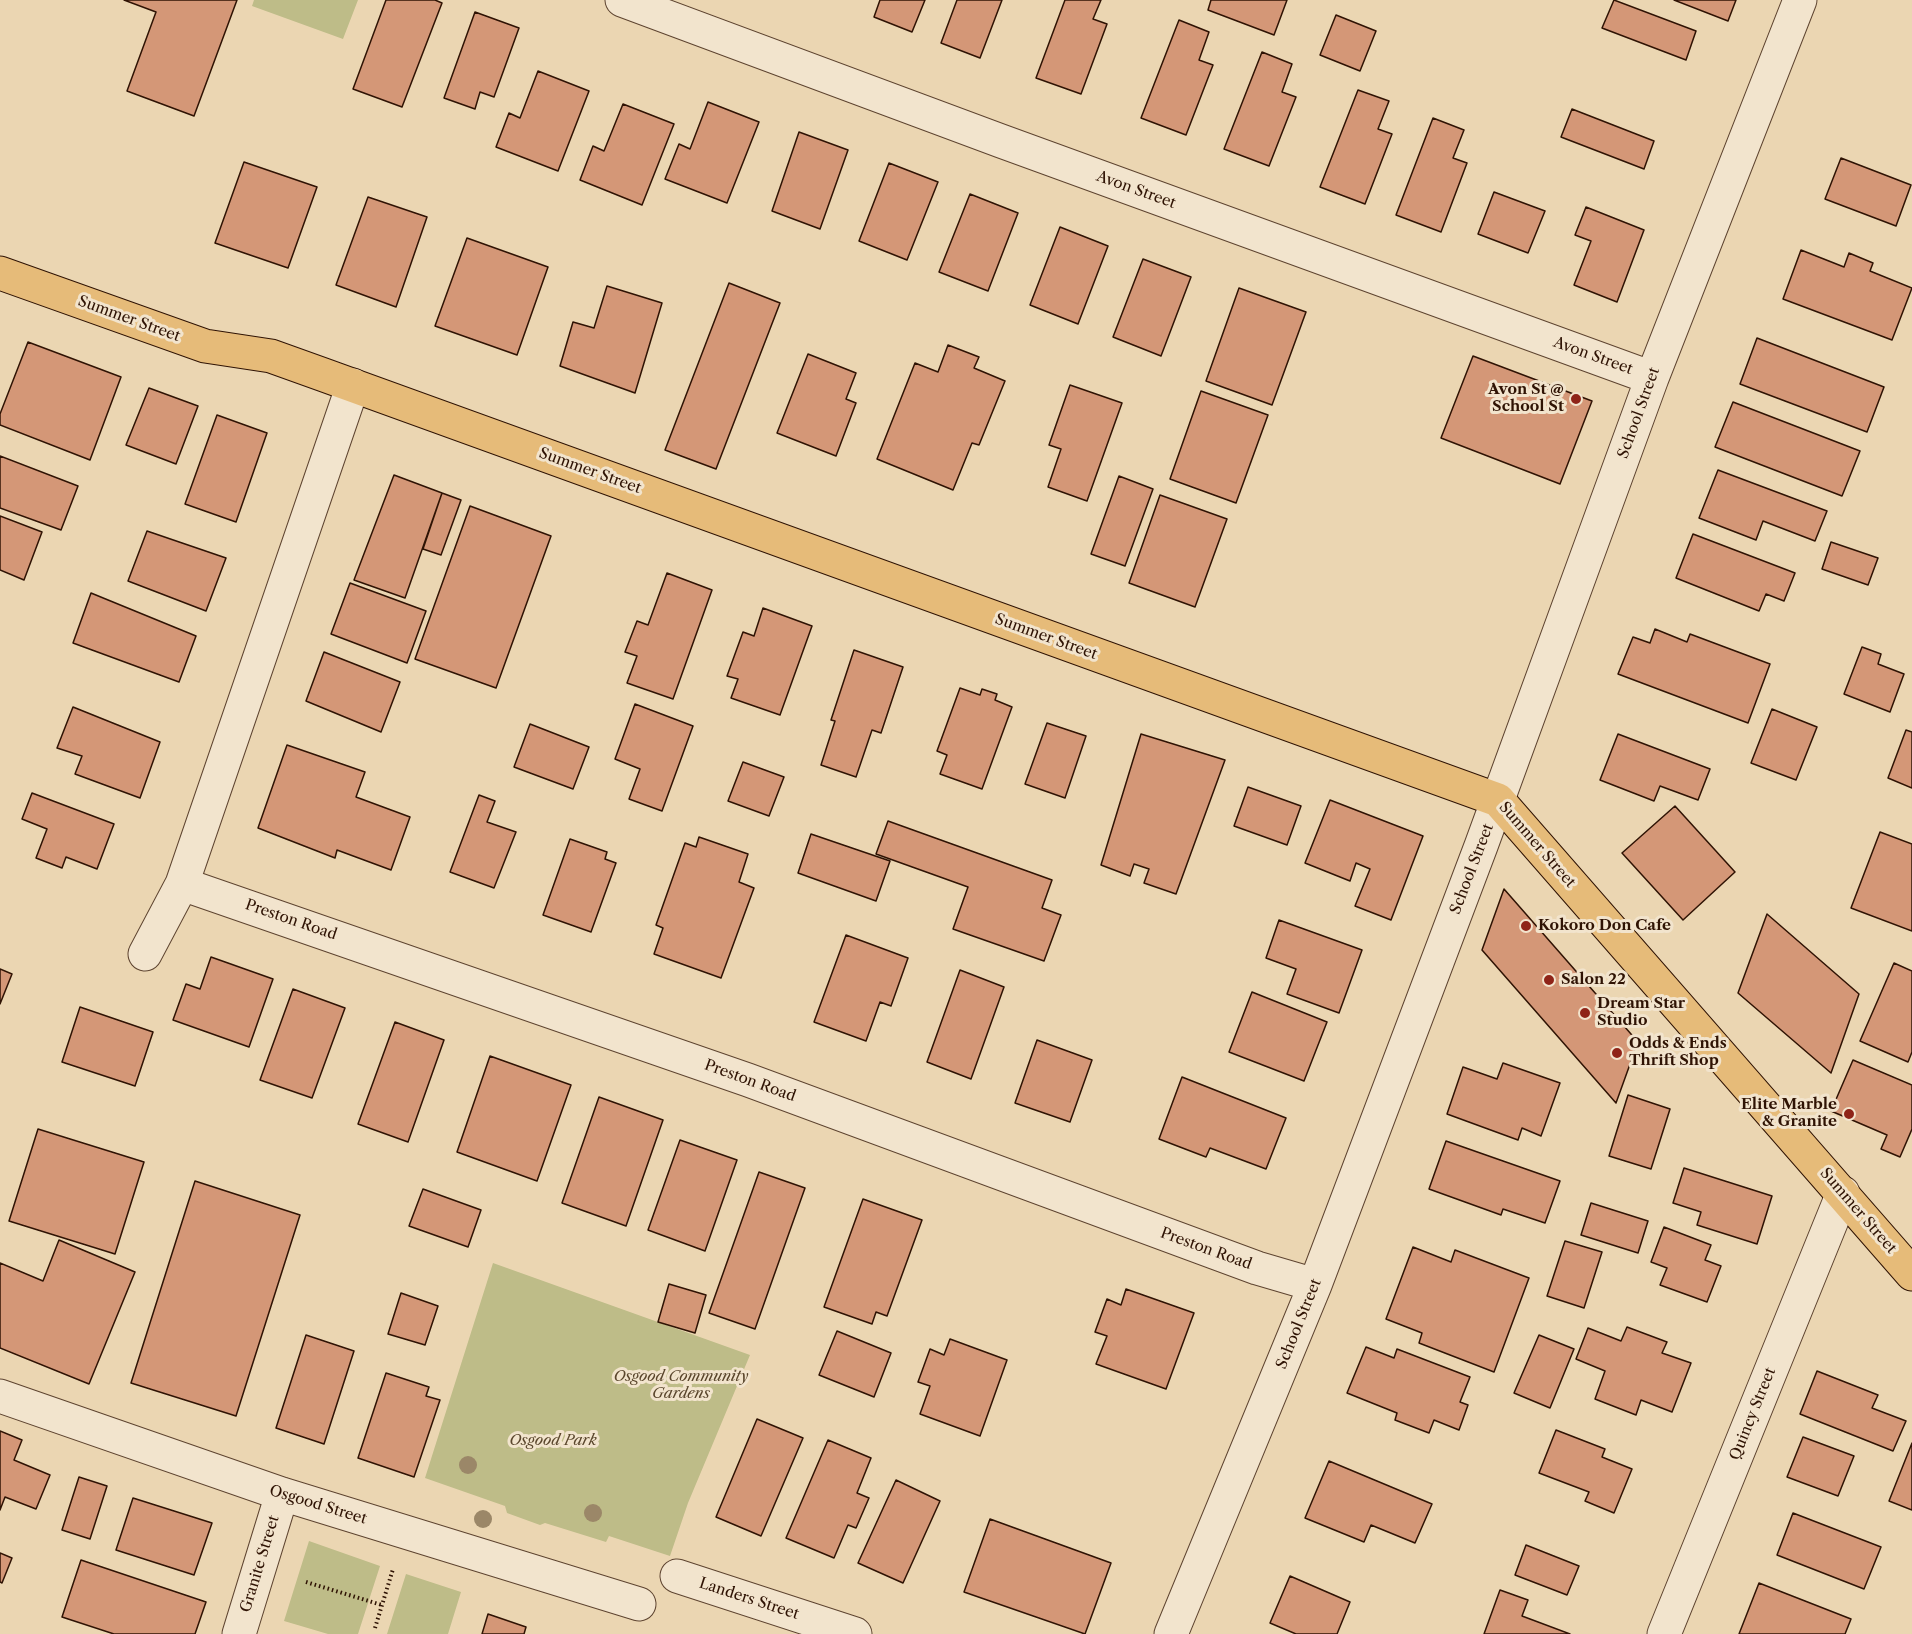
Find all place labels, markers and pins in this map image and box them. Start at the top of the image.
place label: Avon St @ School St [1488,381,1564,416]
marker: Avon St @ School St [1569,392,1583,406]
place label: Kokoro Don Cafe [1538,917,1671,935]
marker: Kokoro Don Cafe [1519,919,1533,933]
place label: Salon 22 [1561,971,1626,989]
marker: Salon 22 [1542,973,1556,987]
place label: Dream Star Studio [1597,995,1685,1030]
marker: Dream Star Studio [1578,1006,1592,1020]
place label: Odds & Ends Thrift Shop [1629,1035,1727,1070]
marker: Odds & Ends Thrift Shop [1610,1046,1624,1060]
place label: Elite Marble & Granite [1741,1096,1837,1131]
marker: Elite Marble & Granite [1842,1107,1856,1121]

